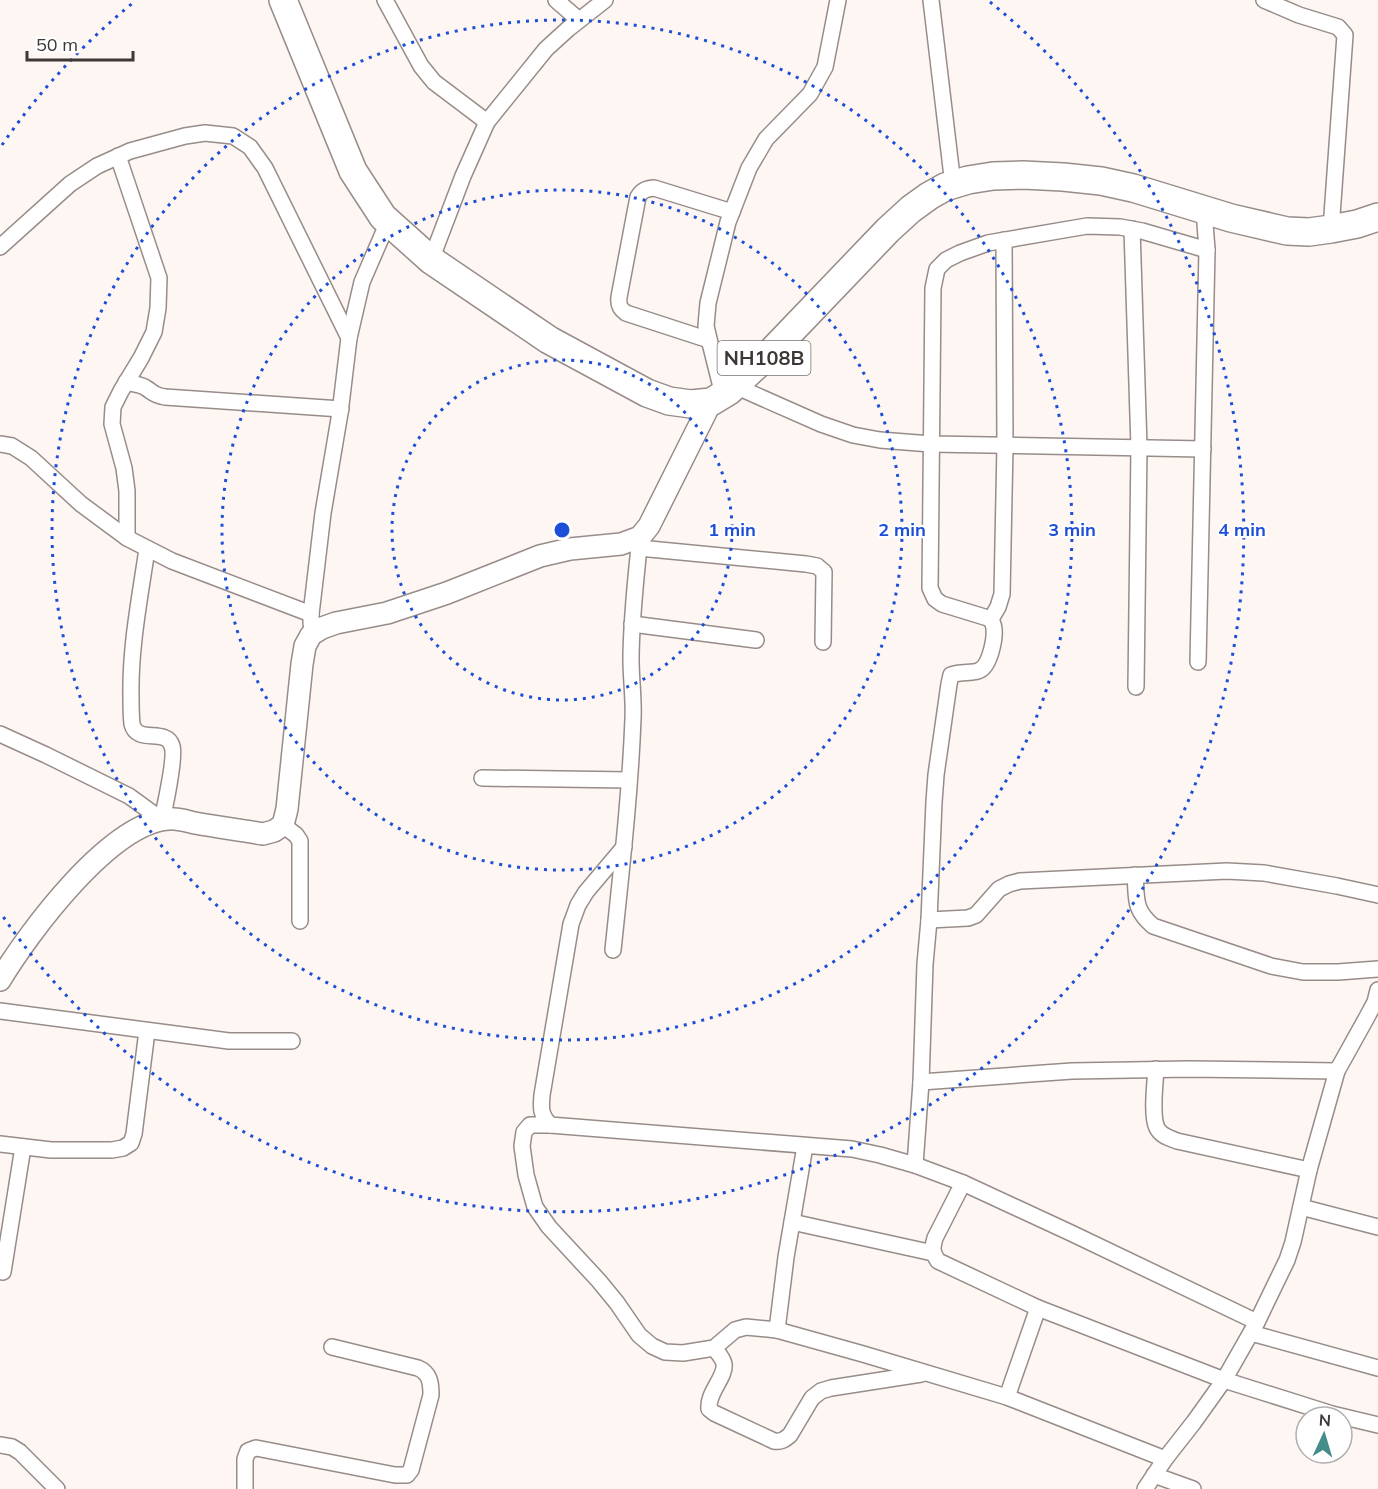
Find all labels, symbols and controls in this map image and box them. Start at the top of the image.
scale bar [27,24,134,62]
text: 50 m [36,33,78,56]
road number: NH108B [718,341,810,375]
text: 1 min [708,518,756,541]
text: 2 min [878,518,926,541]
text: 3 min [1048,518,1096,541]
text: 4 min [1218,518,1266,541]
centre of rings [552,520,572,540]
north arrow [1294,1405,1354,1465]
text: N [1318,1410,1332,1430]

